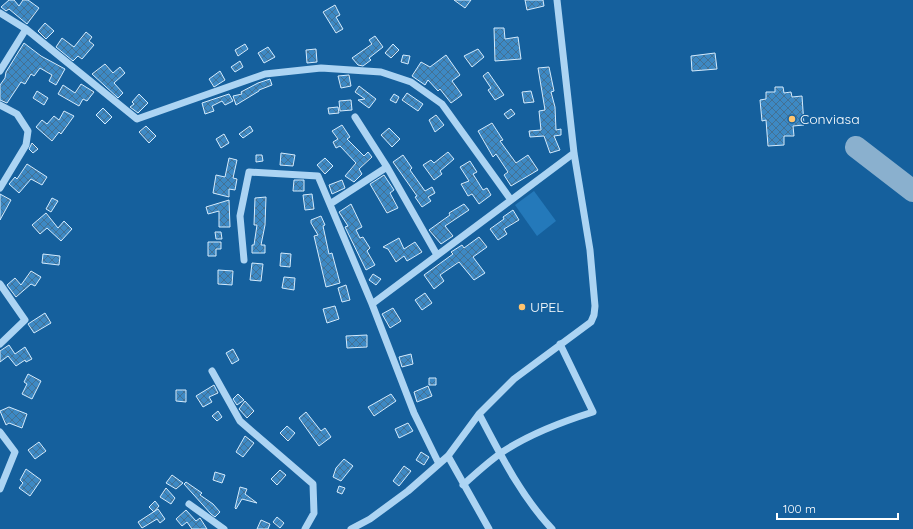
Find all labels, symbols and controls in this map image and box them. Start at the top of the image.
place label: Conviasa [800,110,860,128]
marker: Conviasa [787,114,797,124]
place label: UPEL [530,298,564,316]
marker: UPEL [517,302,527,312]
scale bar [777,495,898,521]
text: 100 m [783,501,816,516]

